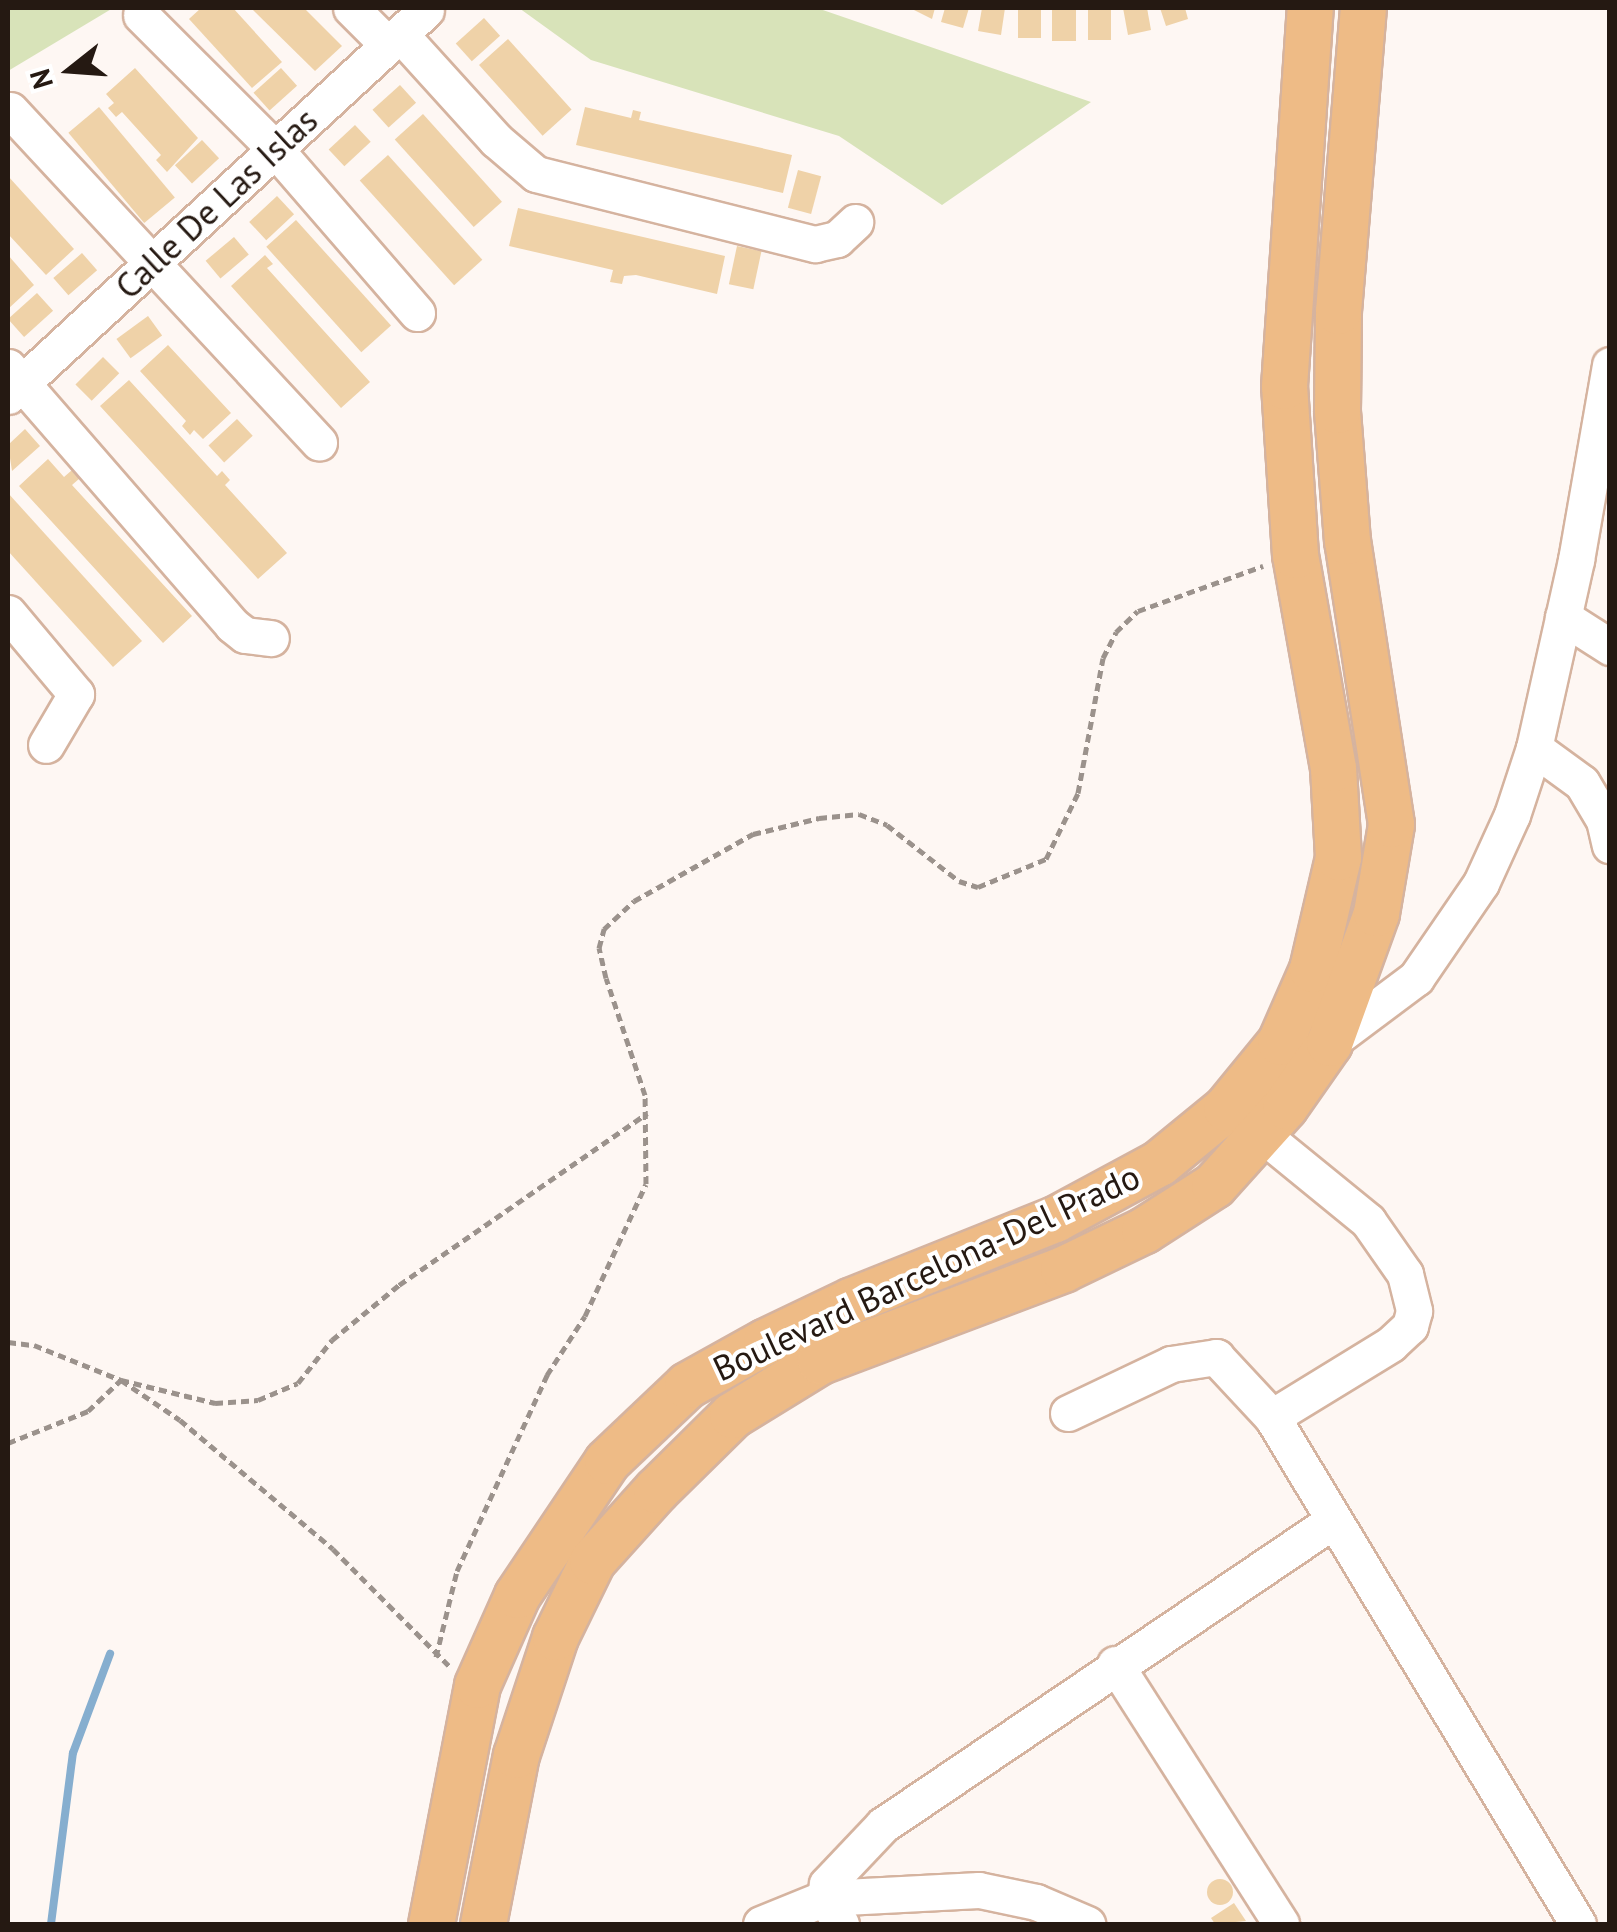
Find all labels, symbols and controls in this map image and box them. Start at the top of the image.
north arrow [20,20,120,120]
text: N [20,65,61,93]
street label: Calle De Las Islas [106,99,326,307]
street label: Boulevard Barcelona-Del Prado [706,1155,1146,1389]

